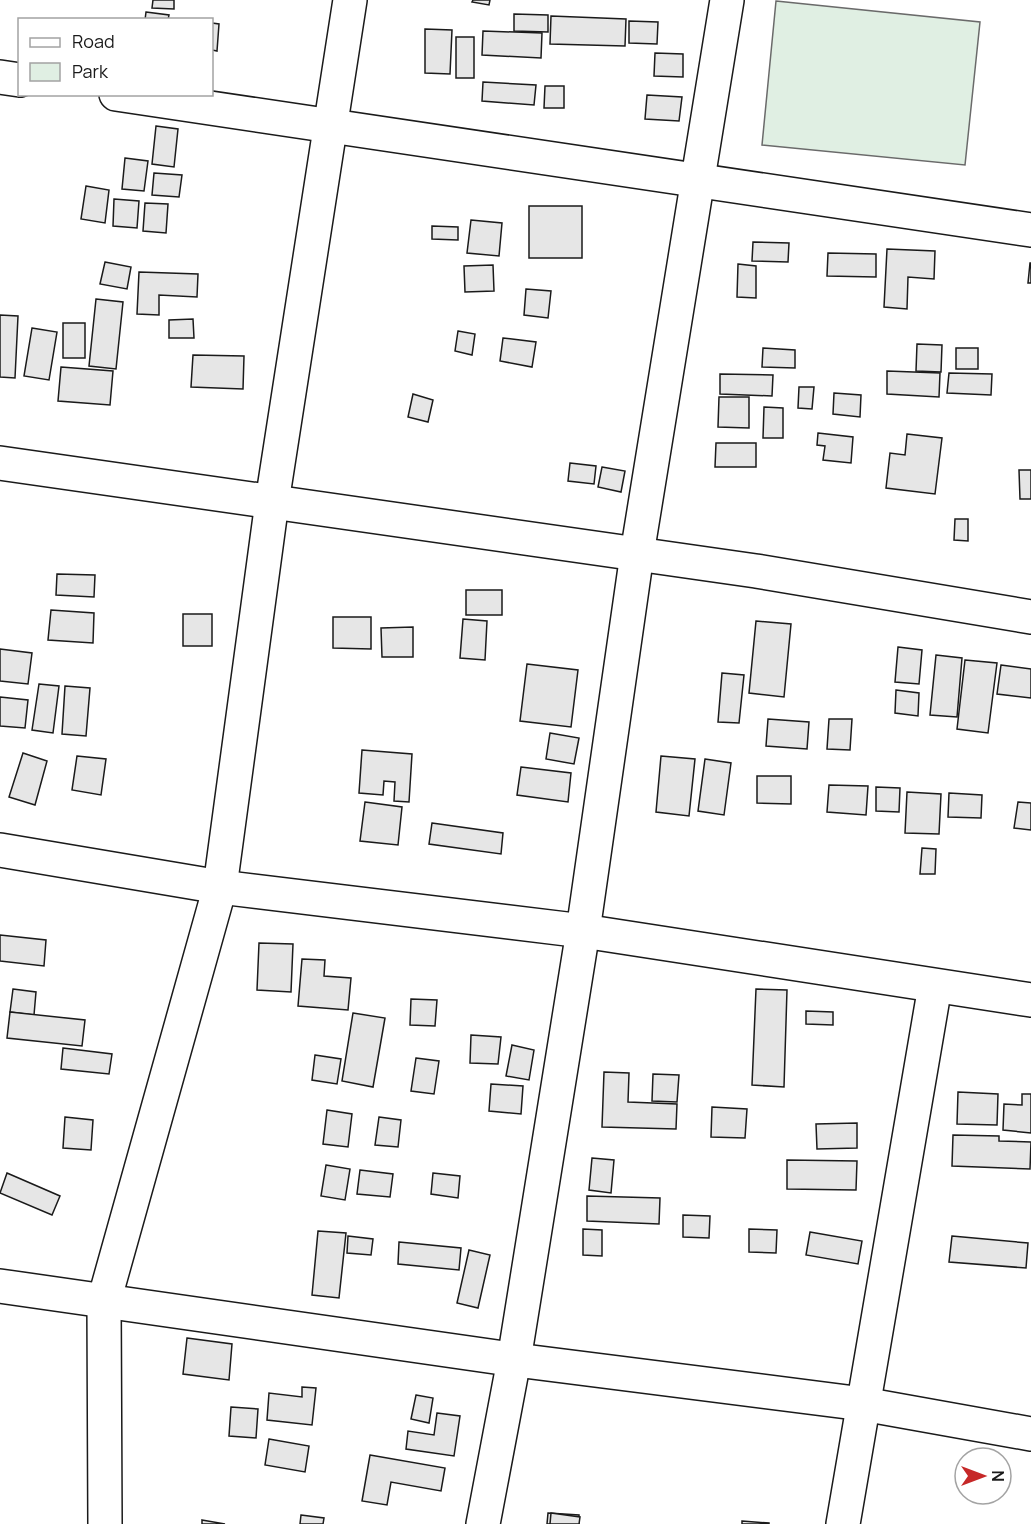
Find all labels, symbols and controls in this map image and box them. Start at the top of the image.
legend [18,18,213,96]
text: Road [72,29,115,53]
text: Park [72,59,109,83]
north arrow [953,1446,1013,1506]
text: N [987,1470,1009,1482]

